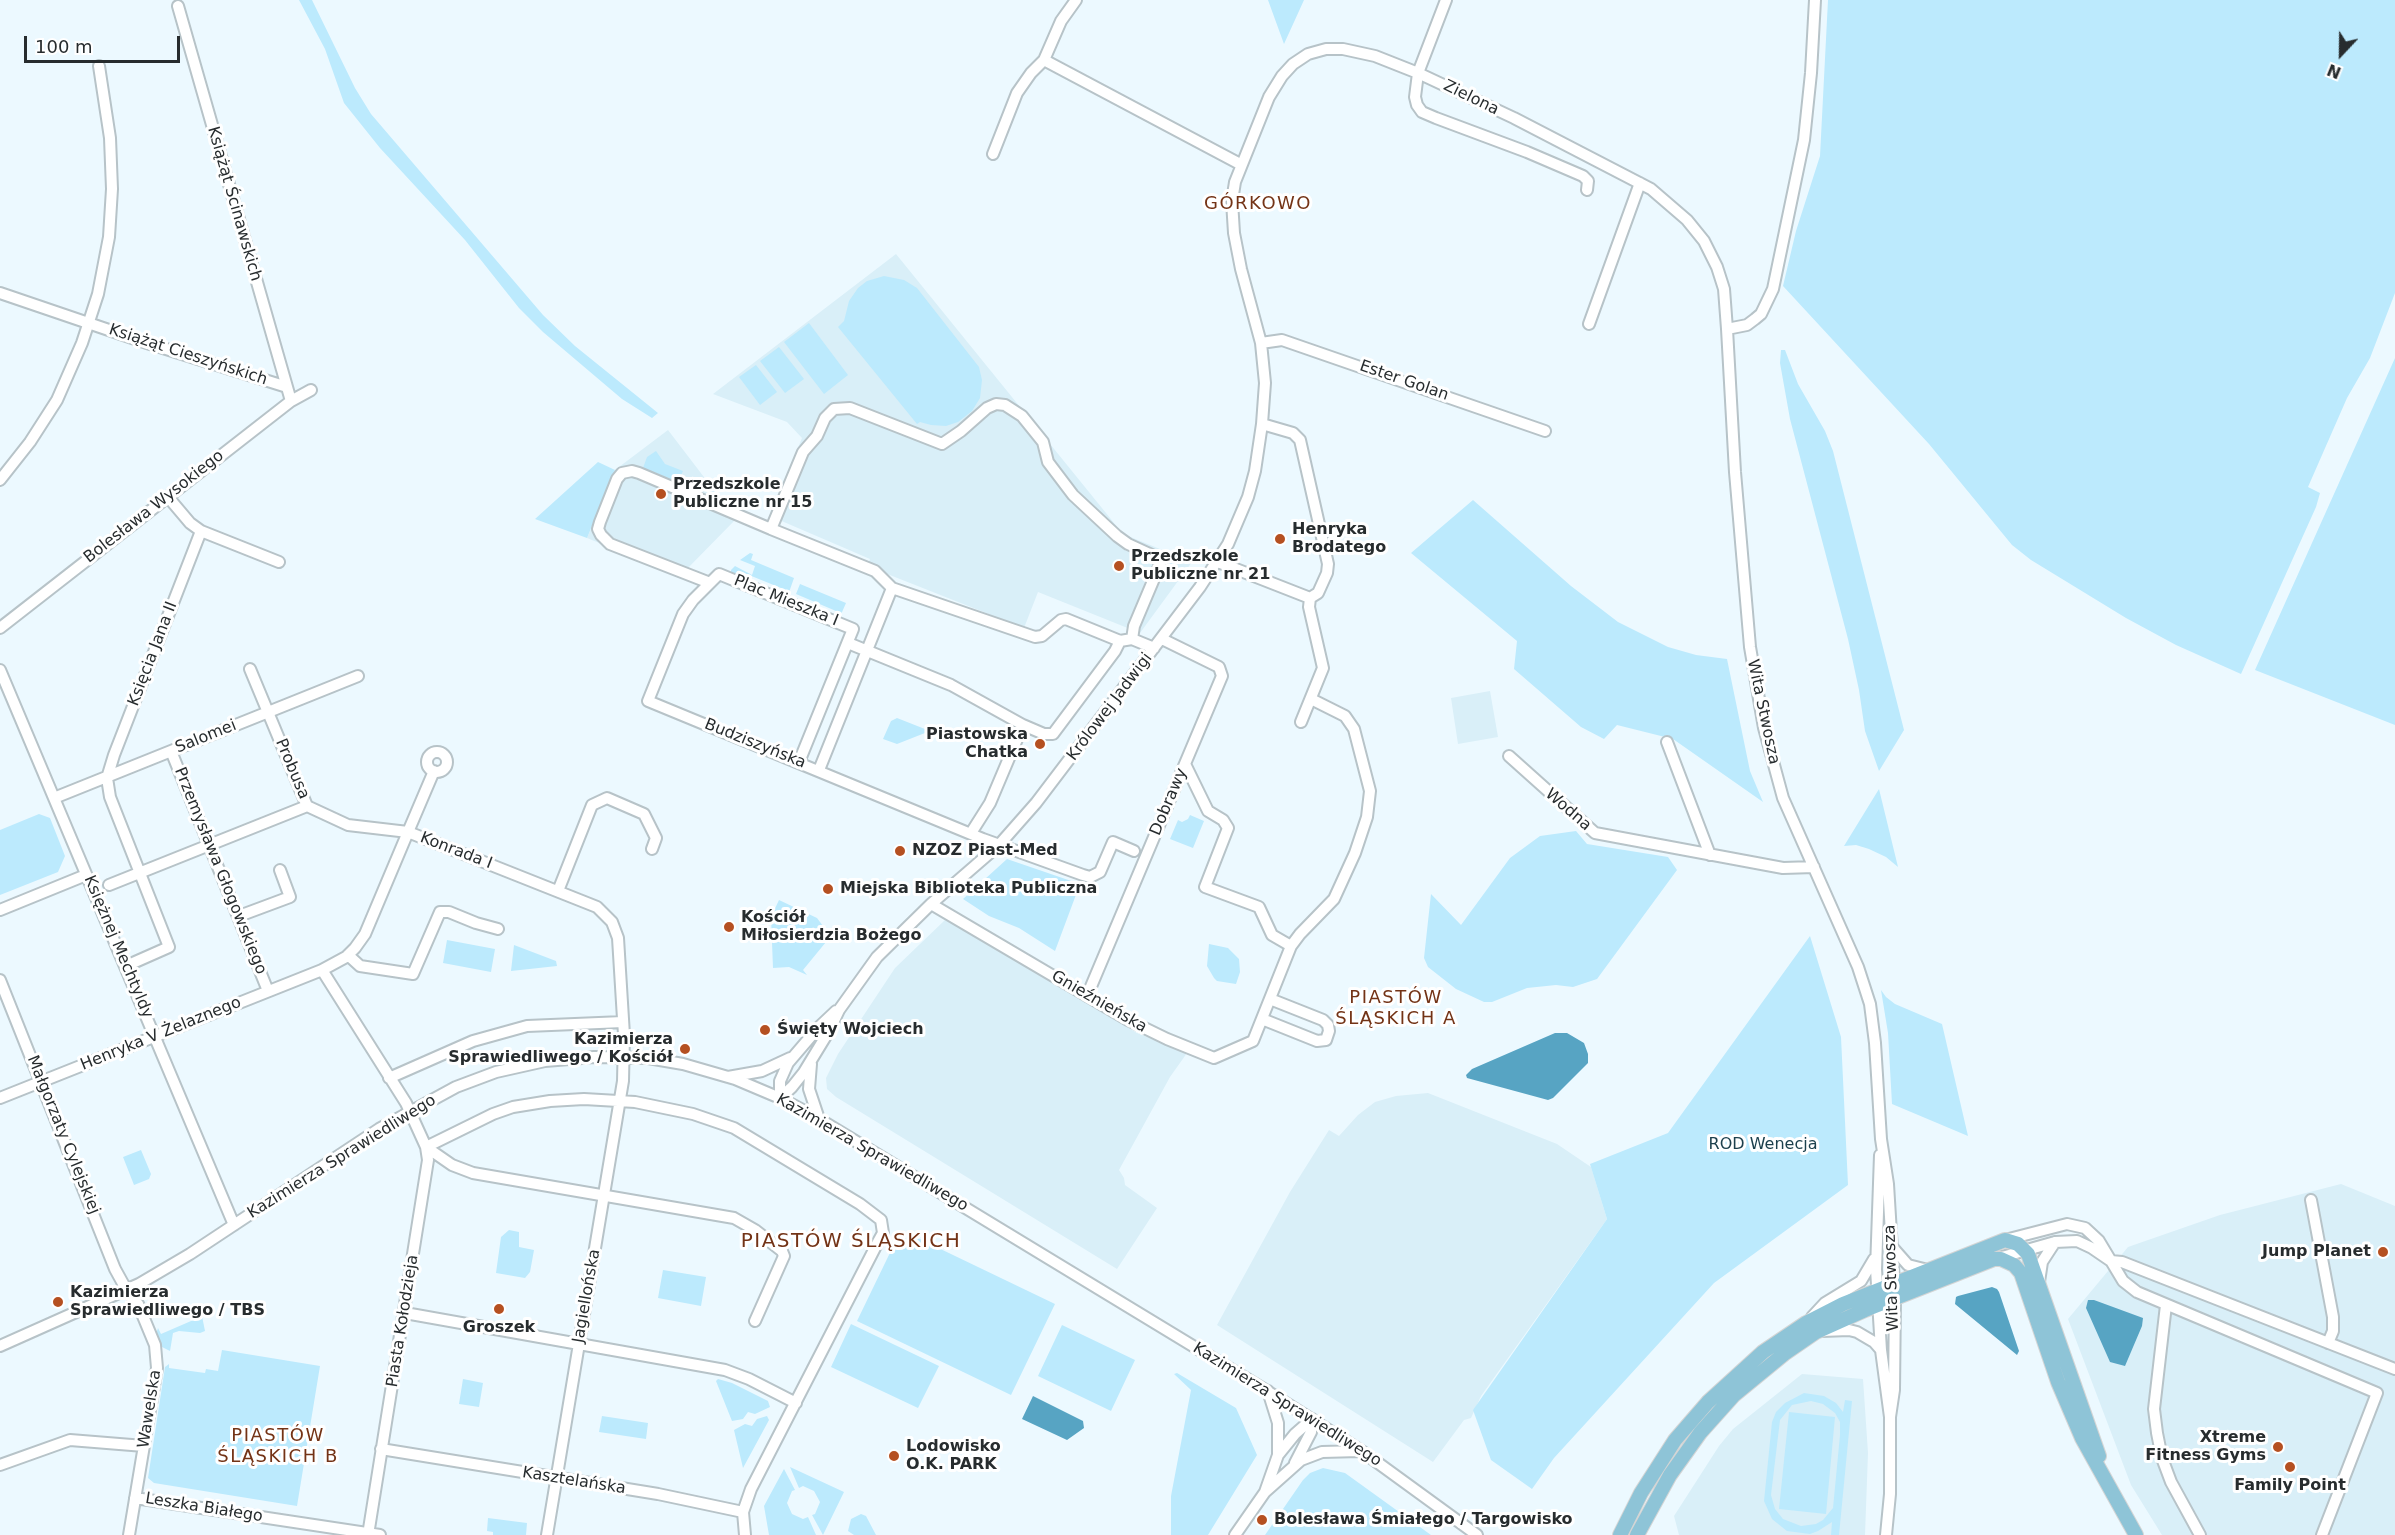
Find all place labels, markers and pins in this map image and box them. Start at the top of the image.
place label: Przedszkole Publiczne nr 15 [673,475,812,513]
marker: Przedszkole Publiczne nr 15 [654,487,668,501]
place label: Henryka Brodatego [1292,520,1386,558]
marker: Henryka Brodatego [1273,532,1287,546]
place label: Przedszkole Publiczne nr 21 [1131,547,1270,585]
marker: Przedszkole Publiczne nr 21 [1112,559,1126,573]
place label: Piastowska Chatka [926,725,1028,763]
marker: Piastowska Chatka [1033,737,1047,751]
place label: NZOZ Piast-Med [912,841,1058,861]
marker: NZOZ Piast-Med [893,844,907,858]
place label: Miejska Biblioteka Publiczna [840,879,1097,899]
marker: Miejska Biblioteka Publiczna [821,882,835,896]
place label: Kościół Miłosierdzia Bożego [741,908,922,946]
marker: Kościół Miłosierdzia Bożego [722,920,736,934]
place label: Święty Wojciech [777,1020,924,1040]
marker: Święty Wojciech [758,1023,772,1037]
place label: Kazimierza Sprawiedliwego / Kościół [448,1030,673,1068]
marker: Kazimierza Sprawiedliwego / Kościół [678,1042,692,1056]
place label: Jump Planet [2262,1242,2371,1262]
marker: Jump Planet [2376,1245,2390,1259]
place label: Kazimierza Sprawiedliwego / TBS [70,1283,265,1321]
marker: Kazimierza Sprawiedliwego / TBS [51,1295,65,1309]
marker: Groszek [492,1302,506,1316]
place label: Groszek [463,1318,535,1338]
place label: Xtreme Fitness Gyms [2145,1428,2266,1466]
place label: Lodowisko O.K. PARK [906,1437,1001,1475]
marker: Xtreme Fitness Gyms [2271,1440,2285,1454]
marker: Lodowisko O.K. PARK [887,1449,901,1463]
marker: Family Point [2283,1460,2297,1474]
place label: Family Point [2234,1476,2346,1496]
place label: Bolesława Śmiałego / Targowisko [1274,1510,1573,1530]
marker: Bolesława Śmiałego / Targowisko [1255,1513,1269,1527]

